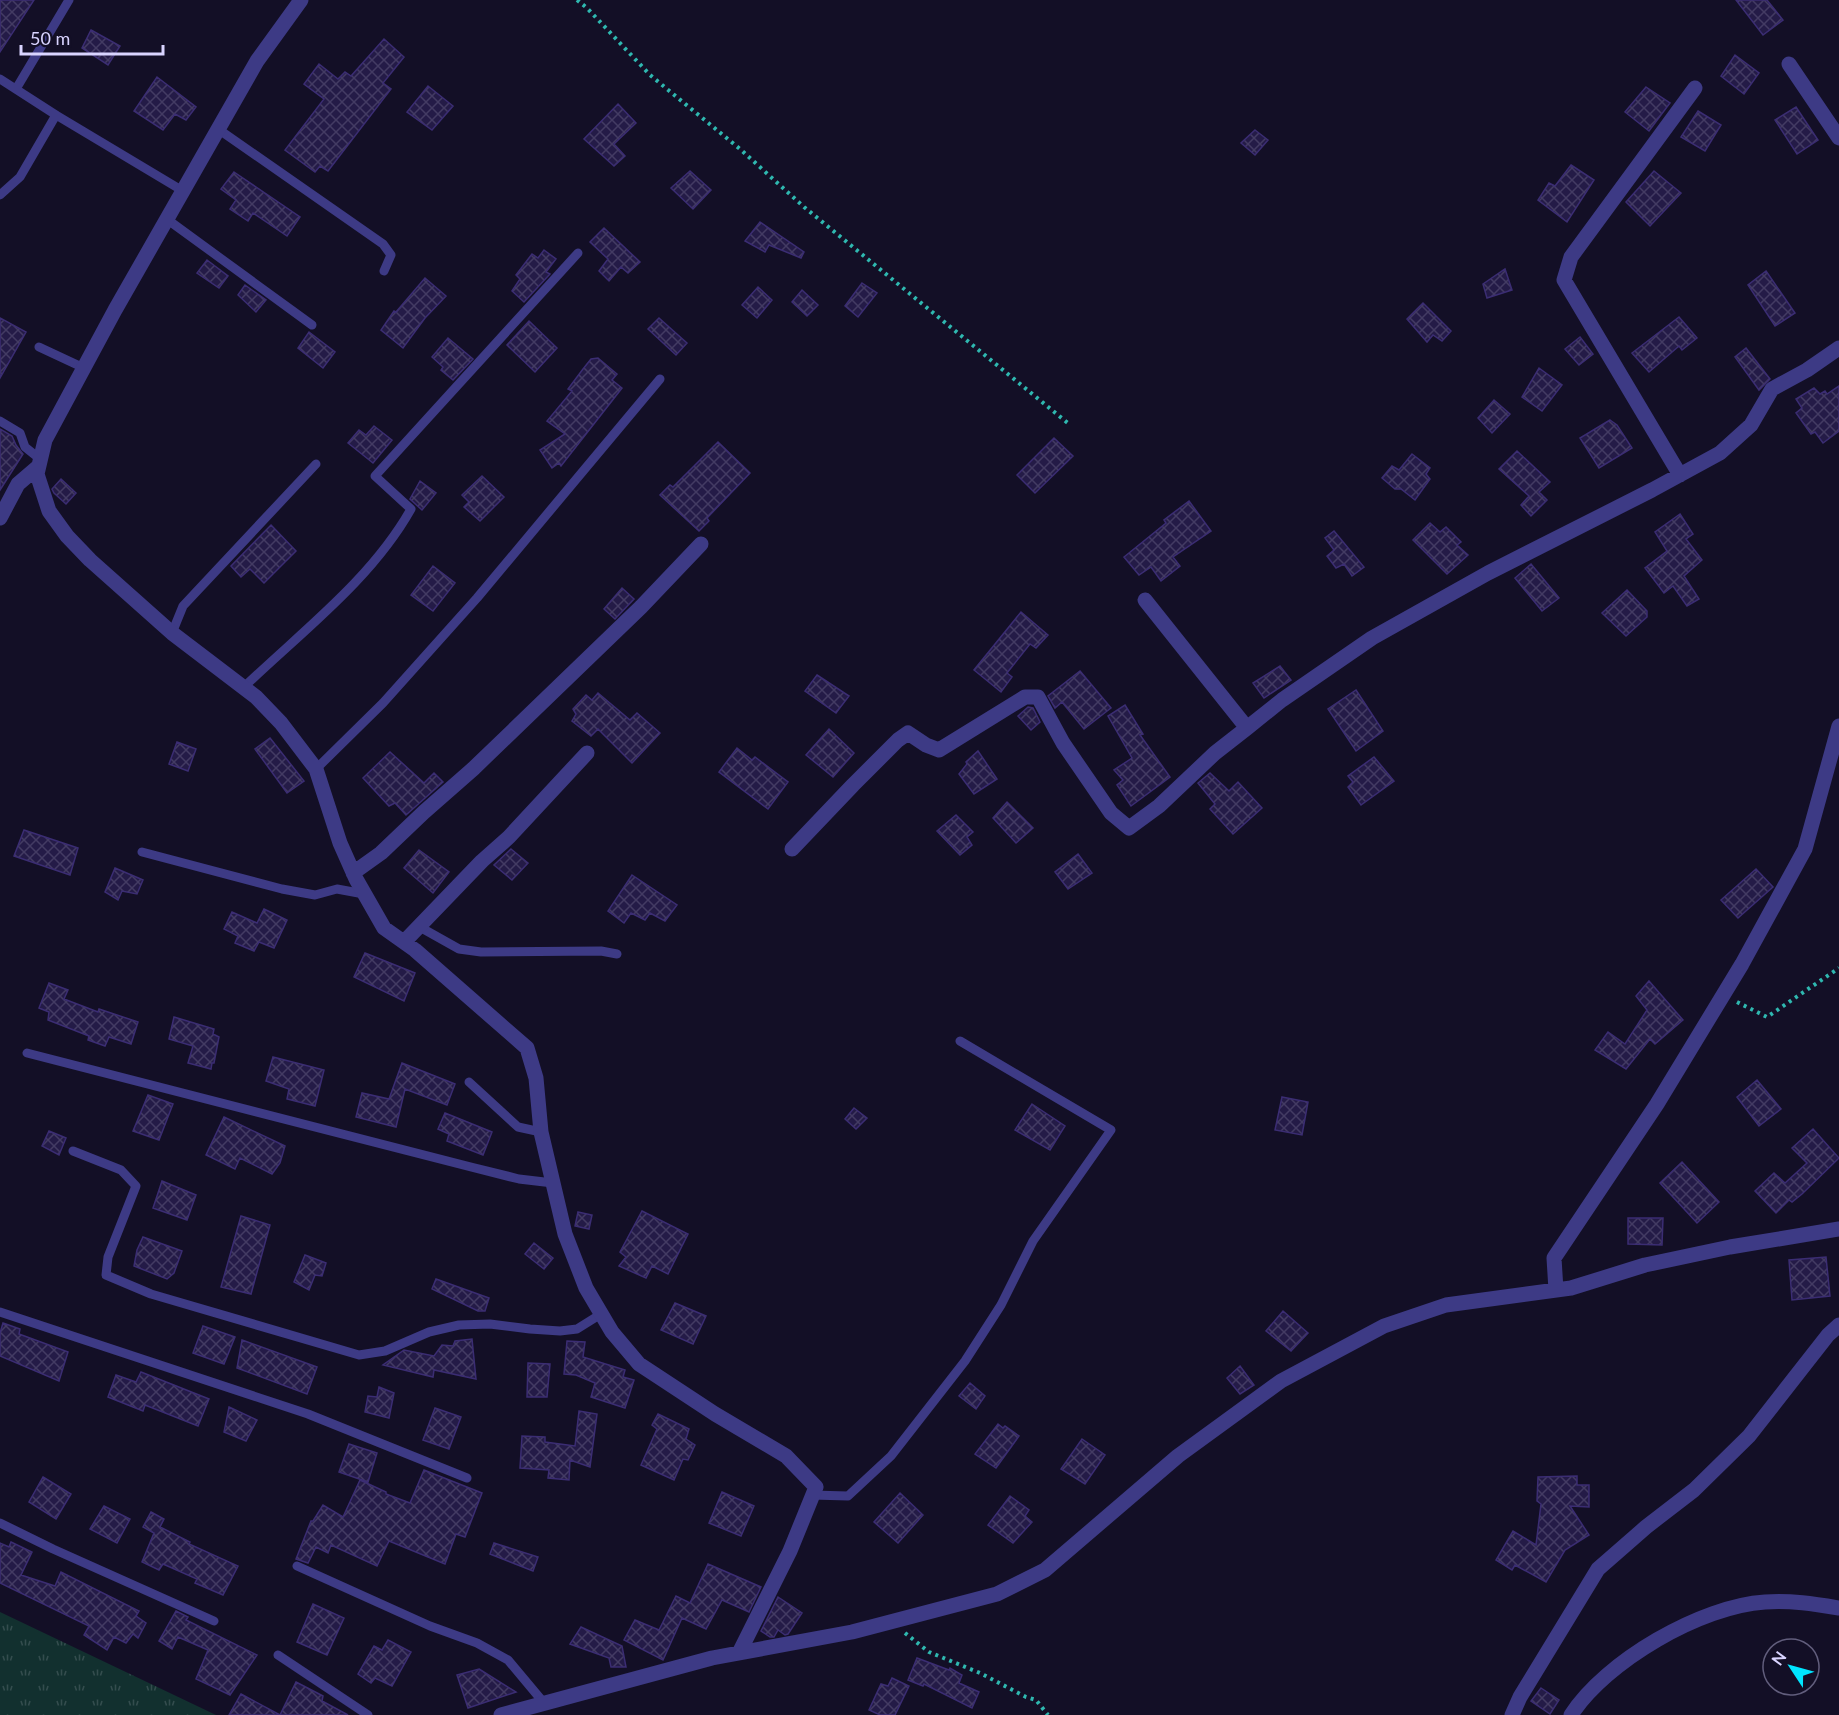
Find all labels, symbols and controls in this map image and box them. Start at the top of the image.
scale bar [21,18,164,56]
text: 50 m [30,27,70,49]
north arrow [1761,1637,1821,1697]
text: N [1767,1647,1790,1668]

